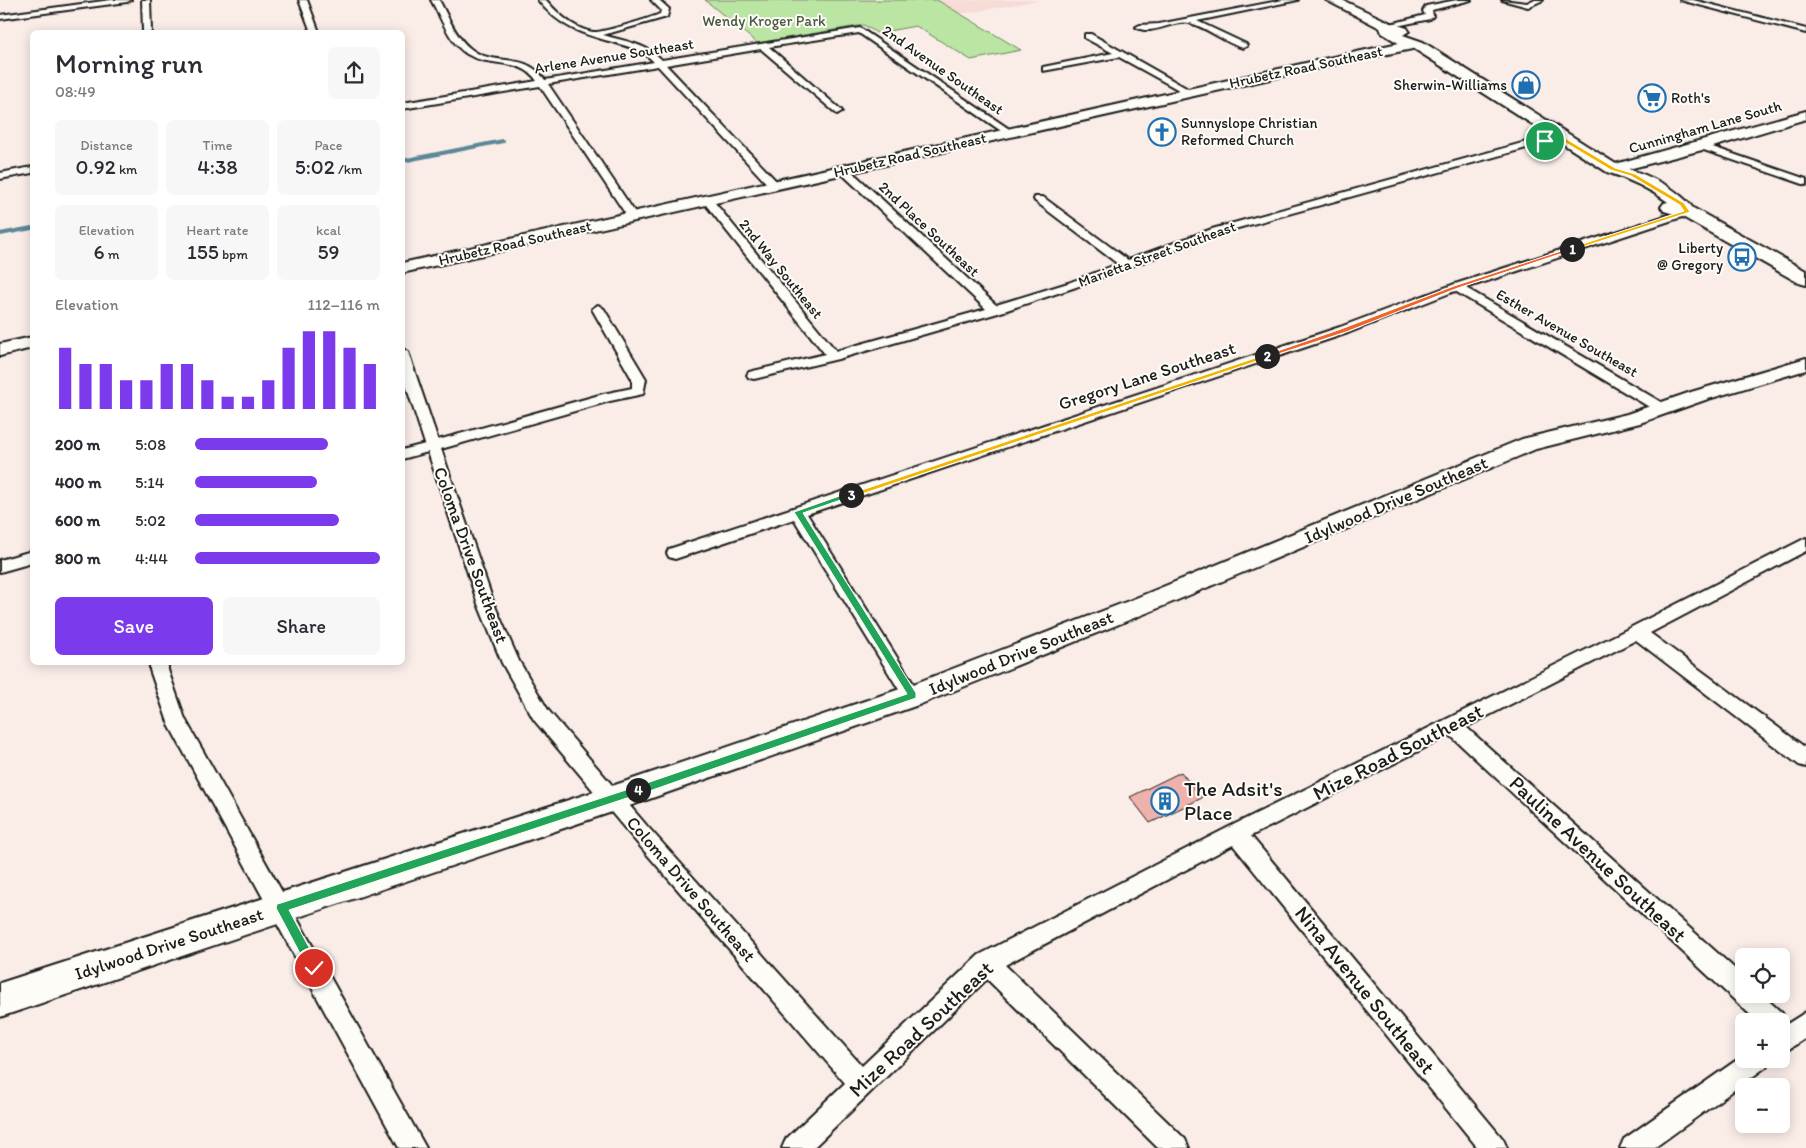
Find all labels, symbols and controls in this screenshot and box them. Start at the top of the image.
park label: Wendy Kroger Park [702,12,826,30]
street label: 2nd Avenue Southeast [879,21,1007,119]
street label: Arlene Avenue Southeast [533,34,695,78]
street label: Hrubetz Road Southeast [1228,42,1385,92]
text: Morning run [55,46,203,80]
button: share [328,47,380,99]
shop icon: Sherwin-Williams [1511,70,1541,100]
place label: Sherwin-Williams [1394,76,1507,94]
text: 08:49 [55,82,96,101]
supermarket icon: Roth's [1637,83,1667,113]
place label: Roth's [1671,89,1711,107]
street label: Cunningham Lane South [1627,97,1783,157]
place label: Sunnyslope Christian Reformed Church [1181,114,1318,149]
church icon: Sunnyslope Christian Reformed Church [1147,117,1177,147]
pin [1524,120,1566,162]
icon: arrive [1531,127,1559,155]
street label: Hrubetz Road Southeast [832,129,989,181]
text: Distance [80,137,133,154]
text: Time [203,137,232,154]
text: Pace [314,137,343,154]
text: 0.92 [76,154,116,179]
text: 4:38 [197,154,238,179]
text: 5:02 [295,154,335,179]
text: km [116,161,137,178]
text: /km [335,161,362,178]
street label: 2nd Place Southeast [875,178,983,281]
street label: 2nd Way Southeast [735,216,827,323]
street label: Hrubetz Road Southeast [437,217,594,269]
street label: Marietta Street Southeast [1076,217,1239,291]
text: Elevation [79,222,134,239]
text: Heart rate [187,222,248,239]
text: kcal [316,222,341,239]
pin: 1 [1560,236,1584,262]
text: 6 [93,239,105,264]
text: 155 [187,239,219,264]
text: 59 [317,239,340,264]
place label: Liberty @ Gregory [1657,239,1723,274]
text: 1 [1569,241,1576,258]
bus stop icon: Liberty @ Gregory [1727,242,1757,272]
text: m [105,246,120,263]
text: bpm [219,246,248,263]
street label: Esther Avenue Southeast [1493,285,1641,381]
text: Elevation [55,295,119,314]
text: 112–116 m [307,295,380,314]
street label: Gregory Lane Southeast [1056,337,1238,415]
pin: 2 [1254,344,1280,368]
text: 2 [1264,348,1271,365]
text: 200 m [55,435,100,454]
text: 5:08 [135,435,166,454]
street label: Idylwood Drive Southeast [1301,451,1491,549]
street label: Coloma Drive Southeast [429,464,513,646]
text: 400 m [55,473,101,492]
text: 5:14 [135,473,164,492]
pin: 3 [838,482,864,508]
text: 3 [848,487,855,504]
text: 600 m [55,511,100,530]
text: 5:02 [135,511,166,530]
text: 800 m [55,549,101,568]
text: 4:44 [135,549,168,568]
button: Save [55,597,213,655]
button: Share [223,597,380,655]
street label: Idylwood Drive Southeast [926,606,1117,700]
street label: Mize Road Southeast [1308,698,1487,805]
street label: Pauline Avenue Southeast [1505,770,1692,947]
place label: The Adsit's Place [1184,776,1283,825]
pin: 4 [626,778,650,802]
text: 4 [634,782,643,799]
building icon: The Adsit's Place [1150,786,1180,816]
street label: Coloma Drive Southeast [622,812,760,966]
street label: Nina Avenue Southeast [1290,901,1441,1079]
street label: Idylwood Drive Southeast [72,903,266,985]
pin [293,947,335,989]
map controls [1735,948,1790,1133]
button: locate [1735,948,1790,1003]
icon: check [300,954,328,982]
street label: Mize Road Southeast [843,955,998,1102]
button: + [1735,1013,1790,1068]
button: − [1735,1078,1790,1133]

